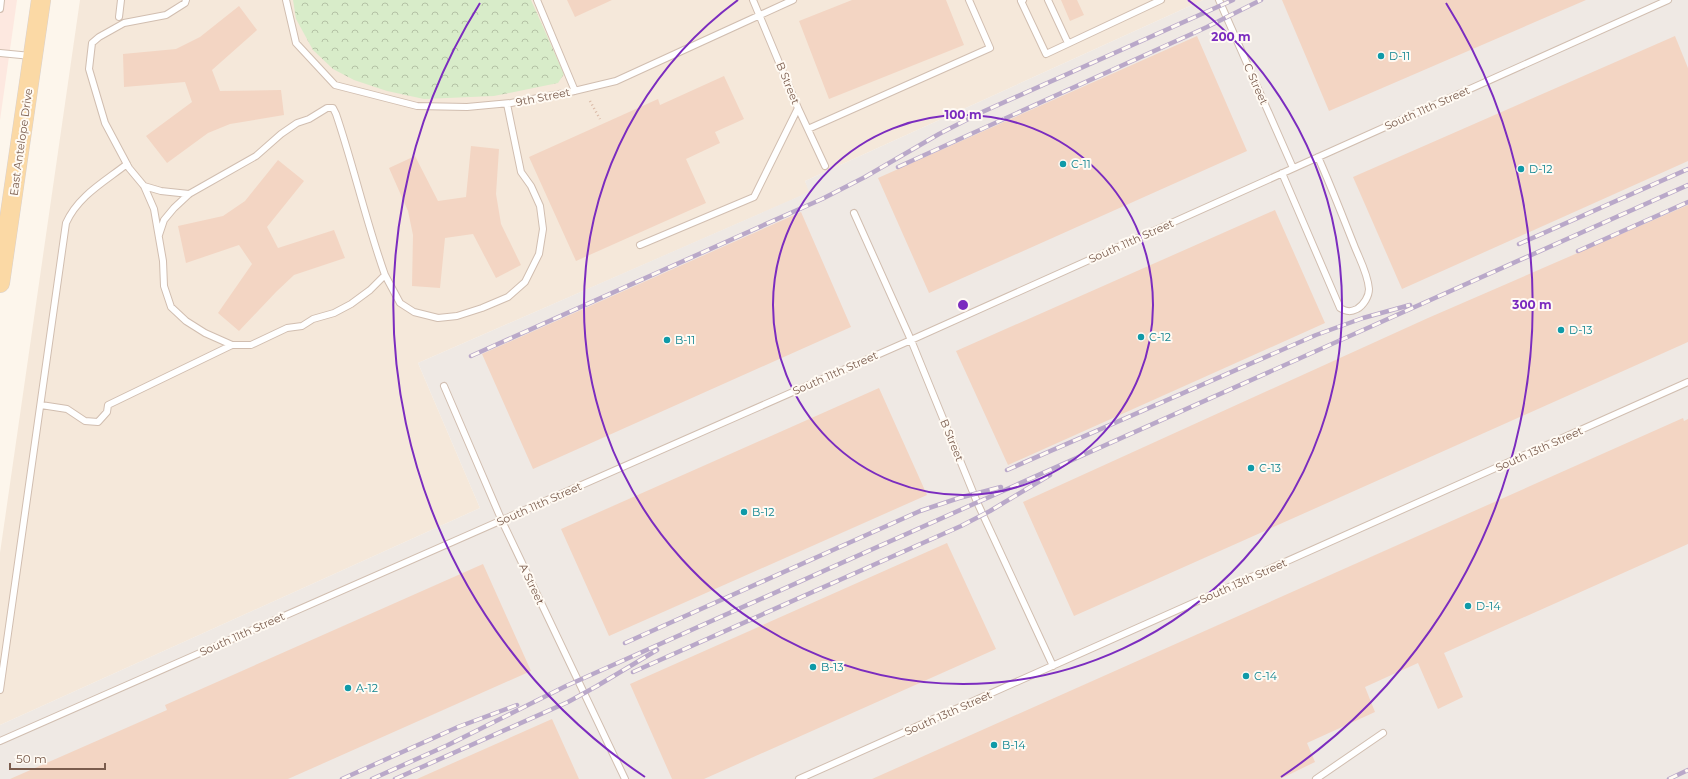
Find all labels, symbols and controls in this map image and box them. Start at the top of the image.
text: 200 m [1211,29,1251,44]
place label: D-11 [1389,49,1410,63]
marker: D-11 [1376,51,1386,61]
street label: B Street [773,60,803,107]
street label: C Street [1241,61,1272,107]
street label: South 11th Street [1382,83,1472,133]
street label: 9th Street [515,85,572,109]
street label: East Antelope Drive [7,87,36,197]
text: 100 m [945,107,981,122]
place label: C-11 [1071,157,1091,171]
marker: C-11 [1058,159,1068,169]
place label: D-12 [1529,162,1552,176]
marker: D-12 [1516,164,1526,174]
street label: South 11th Street [1086,216,1176,266]
text: 300 m [1511,297,1552,312]
centre of rings [956,298,970,312]
place label: D-13 [1569,323,1592,337]
marker: D-13 [1556,325,1566,335]
place label: C-12 [1149,330,1171,344]
marker: C-12 [1136,332,1146,342]
place label: B-11 [675,333,695,347]
marker: B-11 [662,335,672,345]
street label: South 11th Street [790,348,880,398]
street label: B Street [937,417,967,464]
street label: South 13th Street [1493,423,1585,475]
place label: C-13 [1259,461,1281,475]
marker: C-13 [1246,463,1256,473]
street label: South 11th Street [494,479,584,529]
place label: B-12 [752,505,775,519]
marker: B-12 [739,507,749,517]
street label: South 13th Street [1197,555,1289,607]
street label: A Street [516,561,548,607]
place label: D-14 [1476,599,1501,613]
marker: D-14 [1463,601,1473,611]
street label: South 11th Street [197,609,287,659]
place label: B-13 [821,660,843,674]
marker: B-13 [808,662,818,672]
place label: C-14 [1254,669,1278,683]
marker: C-14 [1241,671,1251,681]
place label: A-12 [356,681,378,695]
marker: A-12 [343,683,353,693]
street label: South 13th Street [902,687,994,739]
place label: B-14 [1002,738,1026,752]
marker: B-14 [989,740,999,750]
scale bar [10,745,105,771]
text: 50 m [16,751,47,766]

